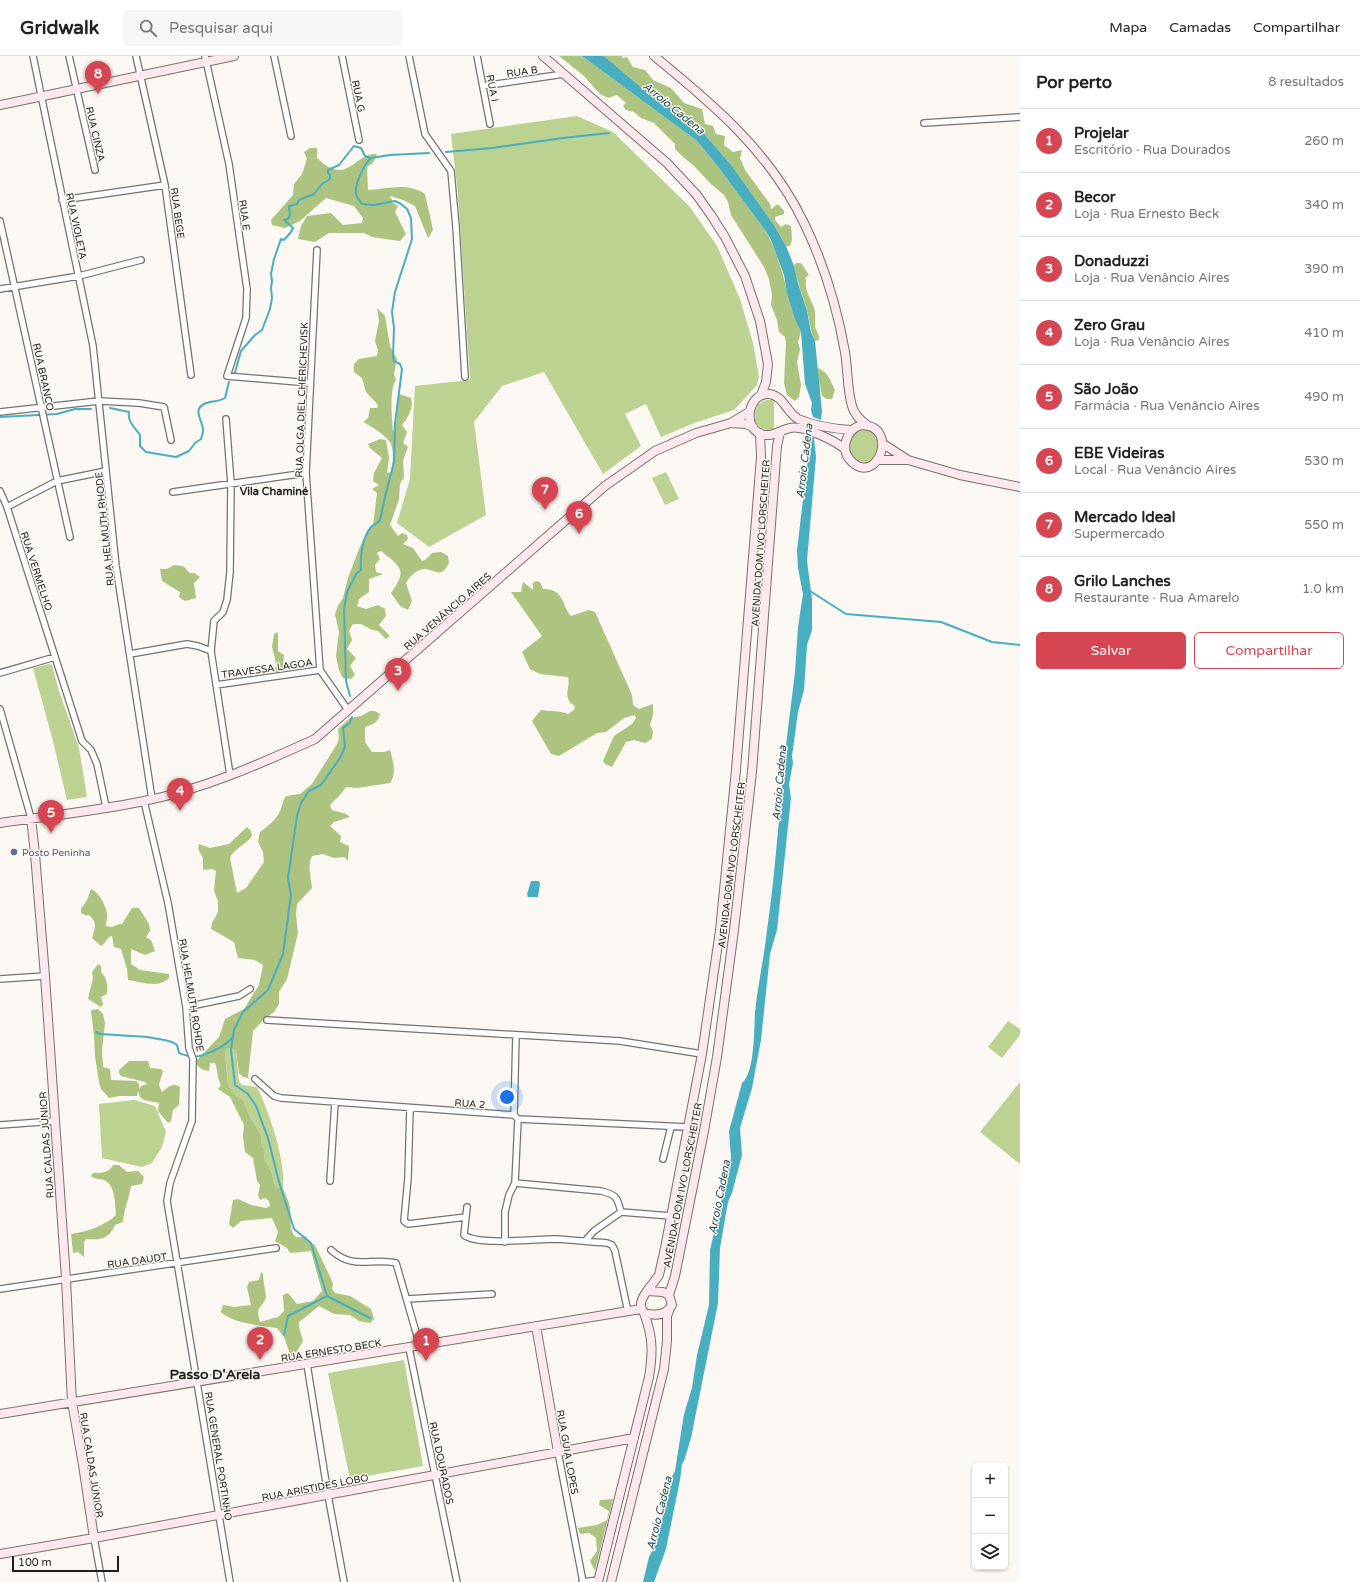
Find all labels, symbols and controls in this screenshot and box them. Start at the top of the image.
search box [123,10,403,46]
text: Gridwalk [20,17,99,39]
icon: search [137,17,159,39]
text: Pesquisar aqui [169,19,273,37]
text: Mapa [1109,19,1147,36]
text: Camadas [1169,19,1231,36]
text: Compartilhar [1253,19,1340,36]
pin: 8 [85,61,111,94]
street label: RUA B [506,64,539,80]
text: Por perto [1036,72,1112,93]
street label: RUA I [484,74,501,103]
text: 8 resultados [1268,74,1344,90]
street label: RUA G [349,79,367,113]
water label: Arroio Cadena [640,80,708,138]
street label: RUA CINZA [83,105,107,163]
text: Projelar [1074,124,1129,142]
text: 1 [1045,133,1053,149]
text: 260 m [1304,133,1344,149]
text: Escritório · Rua Dourados [1074,142,1230,158]
street label: RUA BEGE [167,187,187,240]
text: Becor [1074,188,1116,206]
street label: RUA VIOLETA [63,192,89,260]
text: 2 [1045,197,1053,213]
text: 340 m [1304,197,1344,213]
street label: RUA E [236,199,252,231]
text: Loja · Rua Ernesto Beck [1074,206,1219,222]
text: Donaduzzi [1074,252,1149,270]
text: 3 [1045,261,1053,277]
text: 390 m [1304,261,1344,277]
text: Loja · Rua Venâncio Aires [1074,270,1229,286]
text: Zero Grau [1074,316,1145,334]
street label: RUA OLGA DIEL CHERICHEVISK [293,322,311,478]
text: 4 [1045,325,1053,341]
text: 410 m [1304,325,1344,341]
text: Loja · Rua Venâncio Aires [1074,334,1229,350]
street label: RUA BRANCO [30,342,56,412]
text: São João [1074,380,1138,398]
text: 5 [1045,389,1053,405]
text: 490 m [1304,389,1344,405]
text: Farmácia · Rua Venâncio Aires [1074,398,1259,414]
water label: Arroio Cadena [793,422,816,499]
text: EBE Videiras [1074,444,1165,462]
text: 6 [1045,453,1053,469]
text: 530 m [1304,453,1344,469]
street label: AVENIDA DOM IVO LORSCHEITER [749,459,773,627]
text: Local · Rua Venâncio Aires [1074,462,1236,478]
street label: RUA HELMUTH RHODE [93,471,117,586]
pin: 7 [532,477,558,510]
district label: Vila Chaminé [240,485,309,498]
pin: 6 [566,501,592,534]
text: Mercado Ideal [1074,508,1175,526]
text: 7 [1045,517,1053,533]
text: 550 m [1304,517,1344,533]
text: Supermercado [1074,526,1165,542]
street label: RUA VERMELHO [18,530,54,612]
street label: RUA VENÂNCIO AIRES [401,571,494,653]
text: Grilo Lanches [1074,572,1171,590]
text: 8 [1045,581,1053,597]
text: 1.0 km [1302,581,1344,597]
text: Restaurante · Rua Amarelo [1074,590,1239,606]
button: Salvar [1036,632,1186,669]
button: Compartilhar [1194,632,1344,669]
street label: TRAVESSA LAGOA [221,657,313,681]
pin: 3 [385,658,411,691]
water label: Arroio Cadena [770,744,789,821]
pin: 4 [167,778,193,811]
street label: AVENIDA DOM IVO LORSCHEITER [716,781,748,949]
pin: 5 [38,800,64,833]
marker: Posto Peninha [9,847,19,857]
place label: Posto Peninha [22,847,90,859]
street label: RUA HELMUTH ROHDE [176,938,206,1053]
your location [497,1087,517,1107]
street label: RUA CALDAS JÚNIOR [37,1091,57,1199]
street label: RUA 2 [454,1097,486,1111]
street label: AVENIDA DOM IVO LORSCHEITER [661,1102,705,1268]
water label: Arroio Cadena [706,1158,733,1235]
street label: RUA DAUDT [107,1251,168,1271]
pin: 2 [247,1327,273,1360]
pin: 1 [413,1328,439,1361]
street label: RUA ERNESTO BECK [280,1337,383,1365]
district label: Passo D'Areia [170,1366,261,1383]
street label: RUA GENERAL PORTINHO [202,1391,234,1522]
street label: RUA GUIA LOPES [554,1409,580,1495]
street label: RUA CALDAS JÚNIOR [77,1412,105,1519]
street label: RUA DOURADOS [426,1421,456,1506]
map controls [972,1462,1008,1570]
button: + [972,1462,1008,1498]
street label: RUA ARISTIDES LOBO [261,1472,369,1504]
water label: Arroio Cadena [644,1474,675,1551]
button: − [972,1498,1008,1534]
button: layers [972,1534,1008,1570]
scale bar [12,1554,119,1573]
text: 100 m [18,1556,52,1569]

